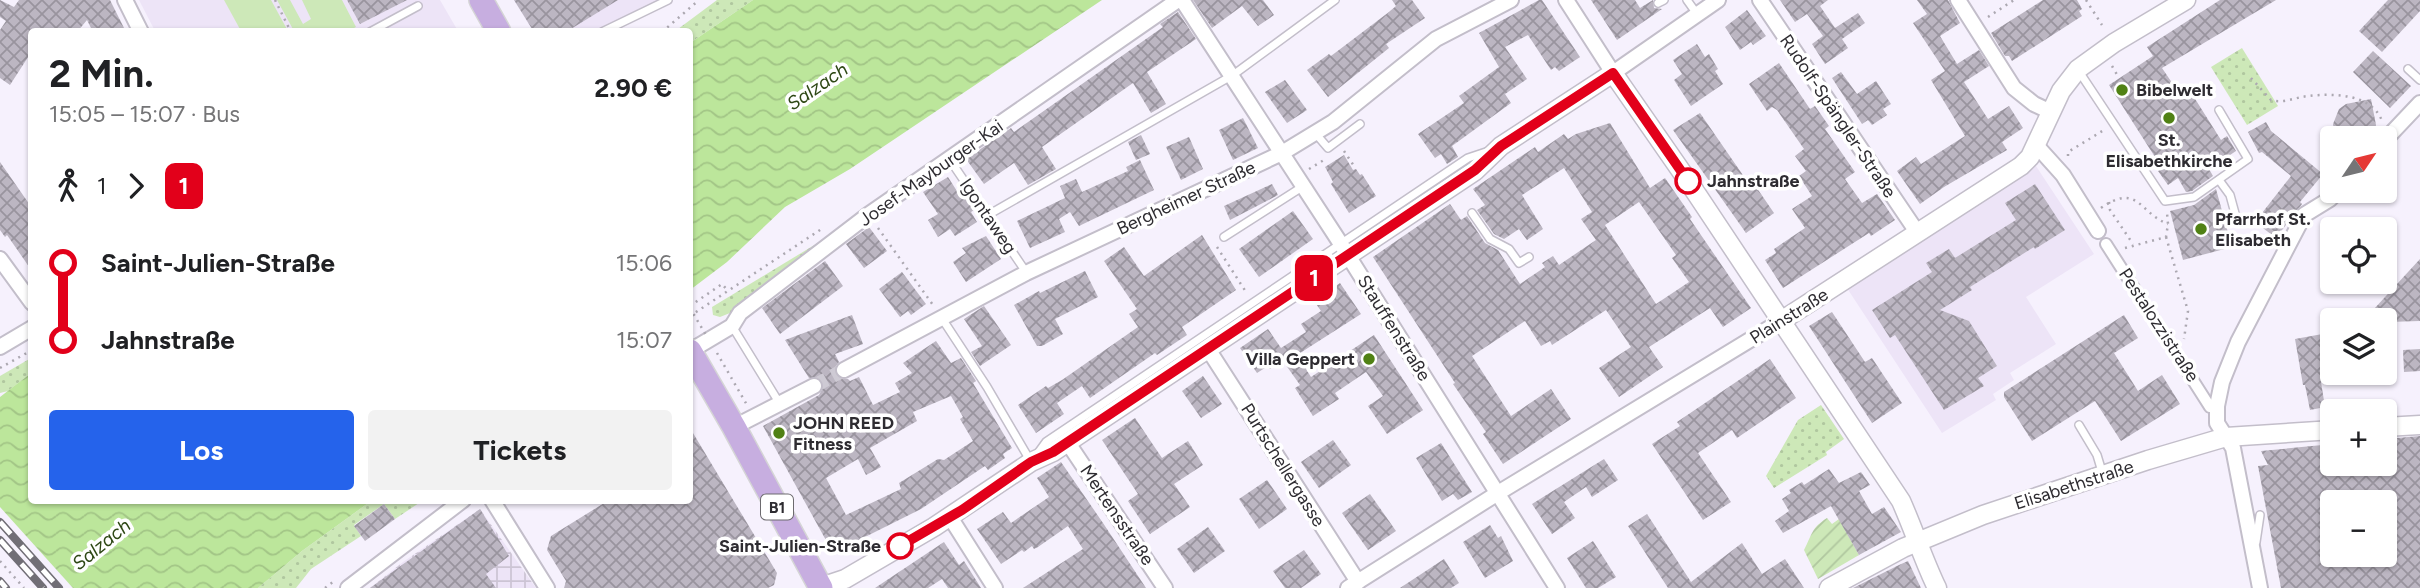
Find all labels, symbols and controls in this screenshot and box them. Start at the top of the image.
street label: Rudolf-Spängler-Straße [1775,30,1901,202]
text: 2 Min. [49,51,154,97]
water label: Salzach [782,58,852,115]
text: 2.90 € [594,72,672,104]
place label: Bibelwelt [2136,79,2213,101]
marker: Bibelwelt [2114,82,2130,98]
text: 15:05 – 15:07 · Bus [49,100,240,128]
marker: St. Elisabethkirche [2161,110,2177,126]
street label: Josef-Mayburger-Kai [855,115,1007,231]
north arrow [2320,126,2398,203]
map controls [2320,126,2397,567]
place label: St. Elisabethkirche [2105,129,2233,172]
street label: Bergheimer Straße [1113,156,1259,240]
icon: walk [49,167,87,205]
icon: forward [117,167,155,205]
marker: Jahnstraße [1675,168,1701,194]
place label: Jahnstraße [1707,170,1800,192]
text: 1 [179,171,189,200]
text: 1 [97,172,107,200]
street label: Igontaweg [955,174,1021,258]
place label: Pfarrhof St. Elisabeth [2215,208,2311,251]
button: locate [2320,217,2397,294]
marker: Pfarrhof St. Elisabeth [2193,221,2209,237]
text: Saint-Julien-Straße [101,247,335,279]
text: 15:06 [616,249,672,277]
line badge: 1 [1291,255,1337,301]
text: 1 [1309,263,1319,292]
street label: Pestalozzistraße [2114,264,2204,386]
street label: Stauffenstraße [1353,271,1435,385]
street label: Plainstraße [1746,283,1832,349]
button: layers [2320,308,2397,385]
text: Jahnstraße [101,324,235,356]
text: 15:07 [616,326,672,354]
place label: Villa Geppert [1246,348,1355,370]
marker: Villa Geppert [1361,351,1377,367]
street label: Purtschellergasse [1236,399,1330,531]
button: + [2320,399,2397,476]
button: Los [49,410,354,490]
button: Tickets [368,410,672,490]
place label: JOHN REED Fitness [793,412,894,455]
marker: JOHN REED Fitness [771,425,787,441]
street label: Elisabethstraße [2012,455,2137,515]
street label: Mertensstraße [1075,461,1159,570]
button: − [2320,490,2397,567]
road number: B1 [761,494,793,520]
water label: Salzach [67,514,135,575]
marker: Saint-Julien-Straße [887,533,913,559]
place label: Saint-Julien-Straße [719,535,881,557]

